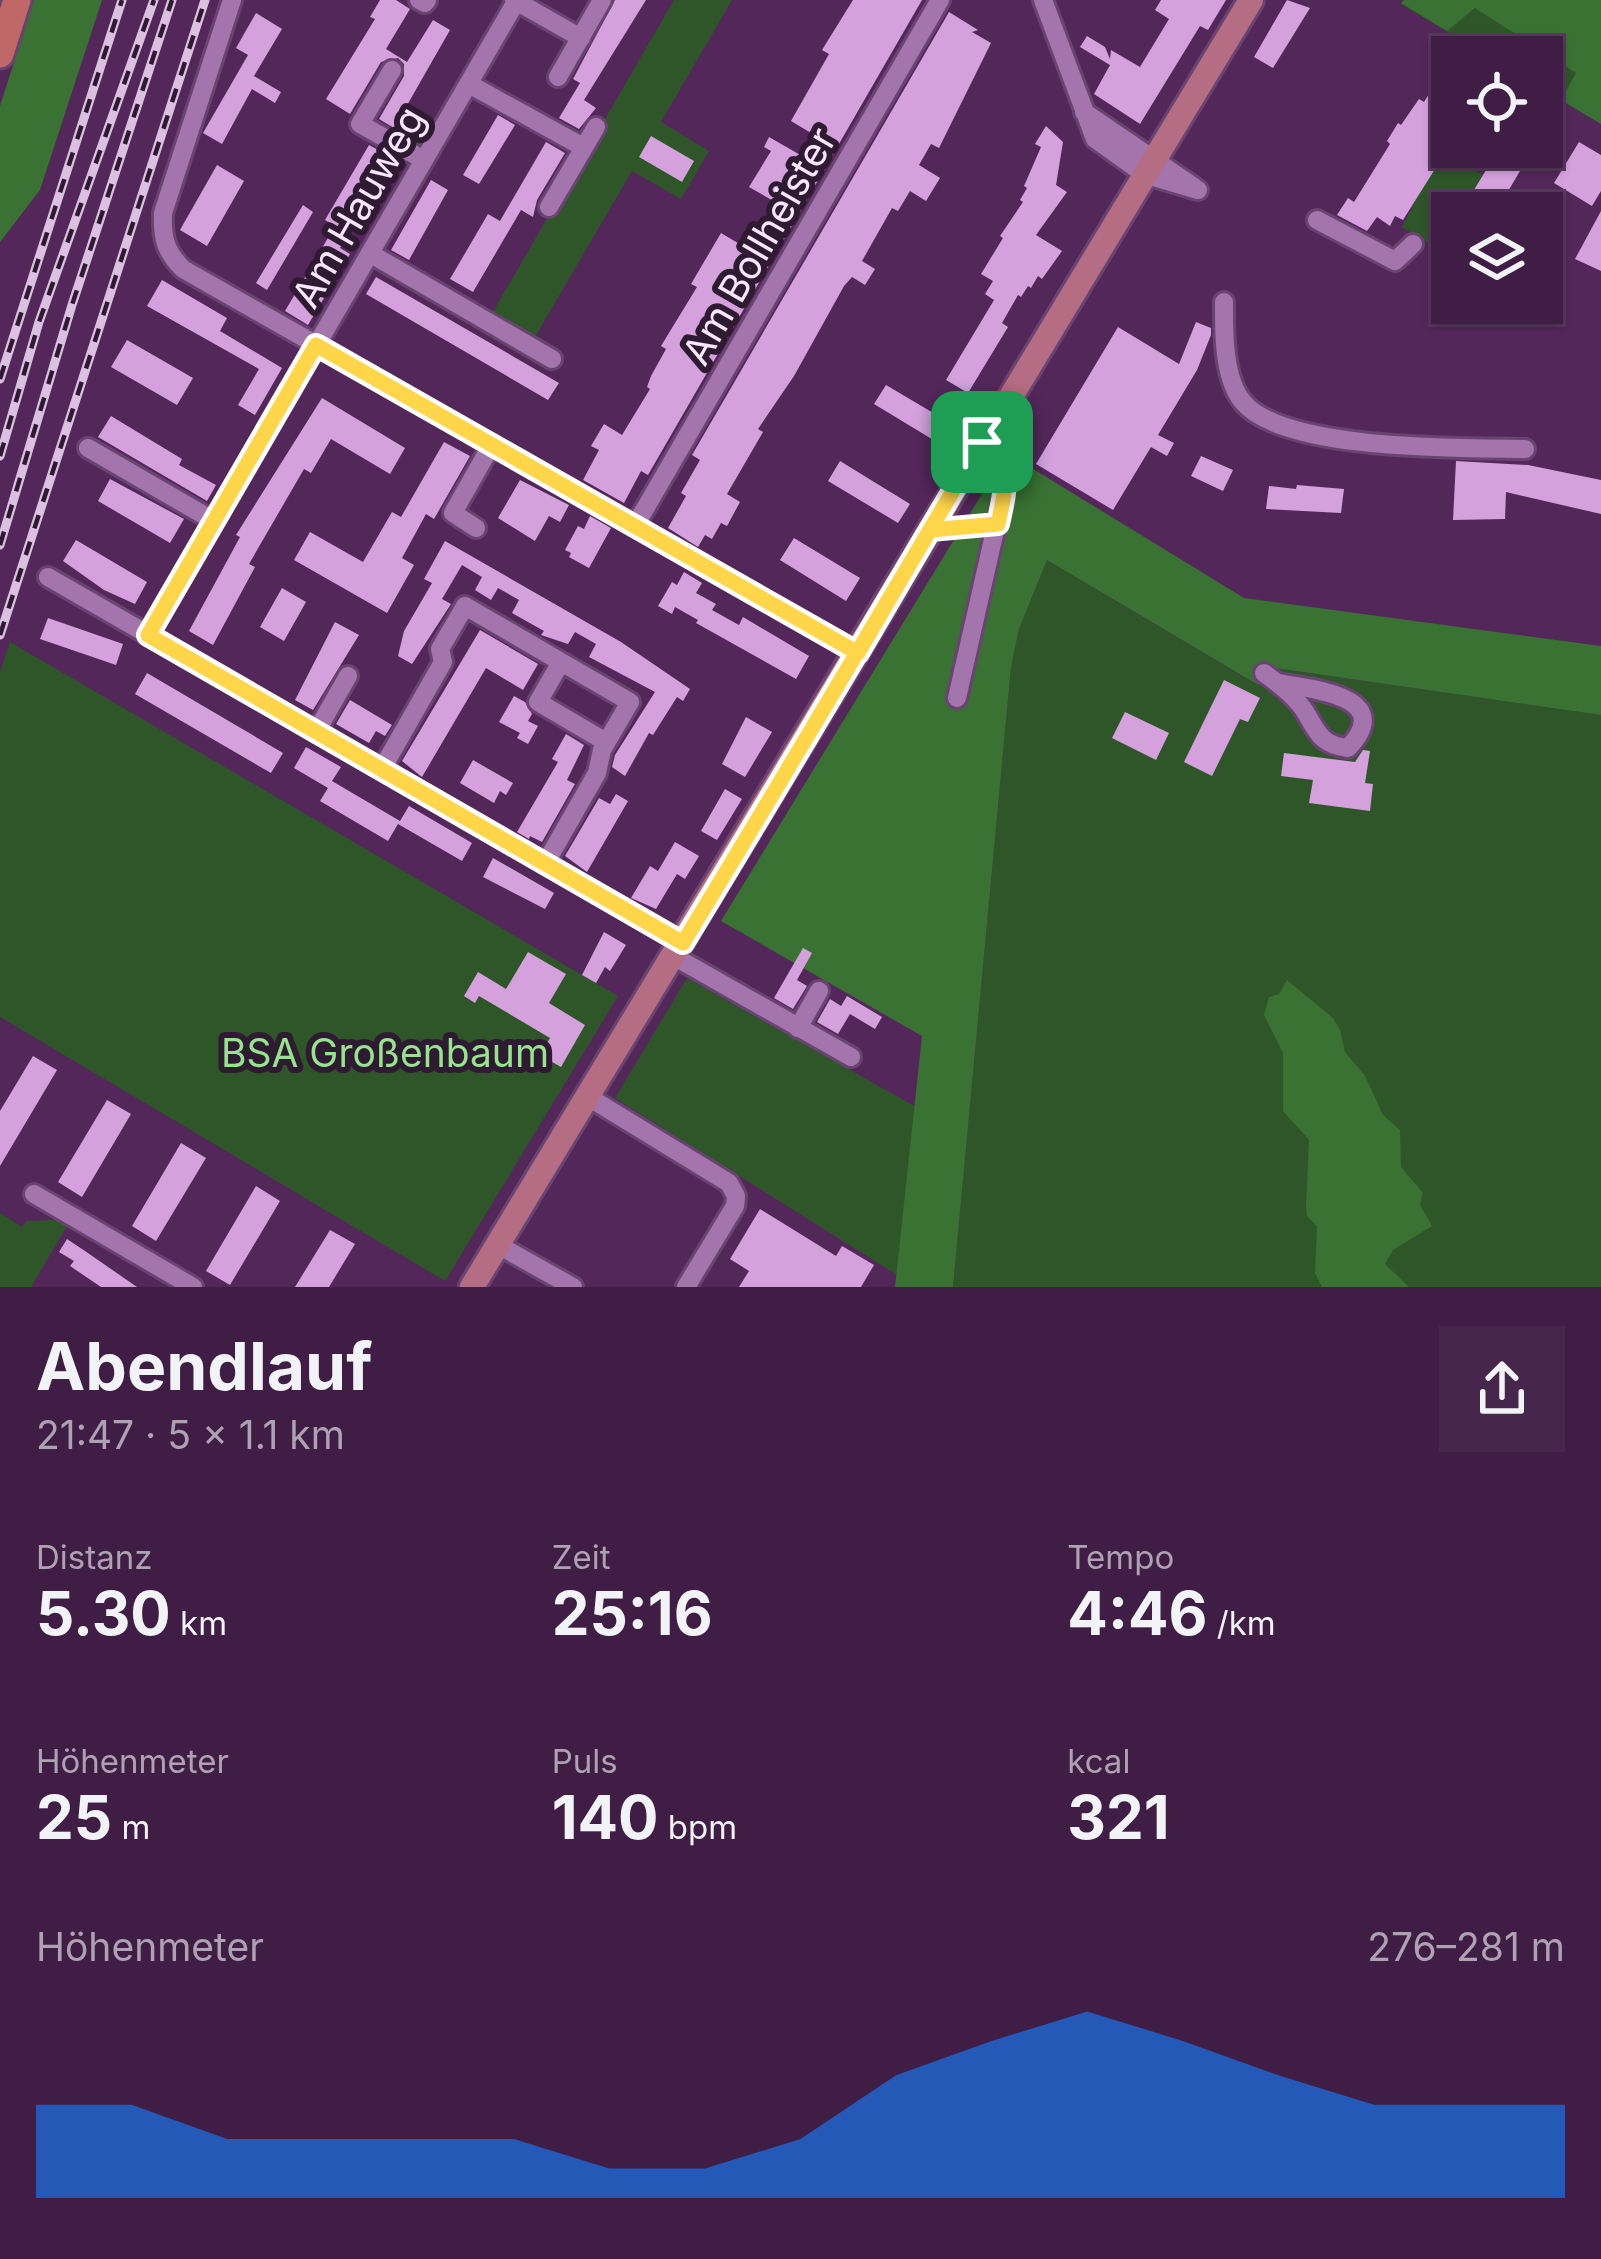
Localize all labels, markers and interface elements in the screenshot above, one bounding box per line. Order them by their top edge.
map controls [1431,36,1563,324]
button: locate [1431,36,1563,168]
street label: Am Hauweg [281,98,434,315]
street label: Am Bollheister [672,119,845,372]
button: layers [1431,192,1563,324]
pin [931,391,1033,493]
icon: arrive [949,409,1015,475]
park label: BSA Großenbaum [221,1029,549,1076]
text: Abendlauf [36,1326,372,1406]
button: share [1439,1326,1565,1452]
text: 21:47 · 5 × 1.1 km [36,1411,345,1458]
text: Distanz [36,1537,152,1577]
text: Zeit [552,1537,610,1577]
text: Tempo [1067,1537,1174,1577]
text: 5.30 [36,1577,171,1649]
text: 25:16 [552,1577,713,1649]
text: 4:46 [1067,1577,1207,1649]
text: km [171,1603,227,1643]
text: /km [1207,1603,1276,1643]
text: Höhenmeter [36,1741,229,1781]
text: Puls [552,1741,618,1781]
text: kcal [1067,1741,1130,1781]
text: 25 [36,1781,112,1853]
text: 140 [552,1781,659,1853]
text: 321 [1067,1781,1170,1853]
text: m [112,1807,150,1847]
text: bpm [659,1807,737,1847]
text: Höhenmeter [36,1923,264,1970]
text: 276–281 m [1367,1923,1565,1970]

